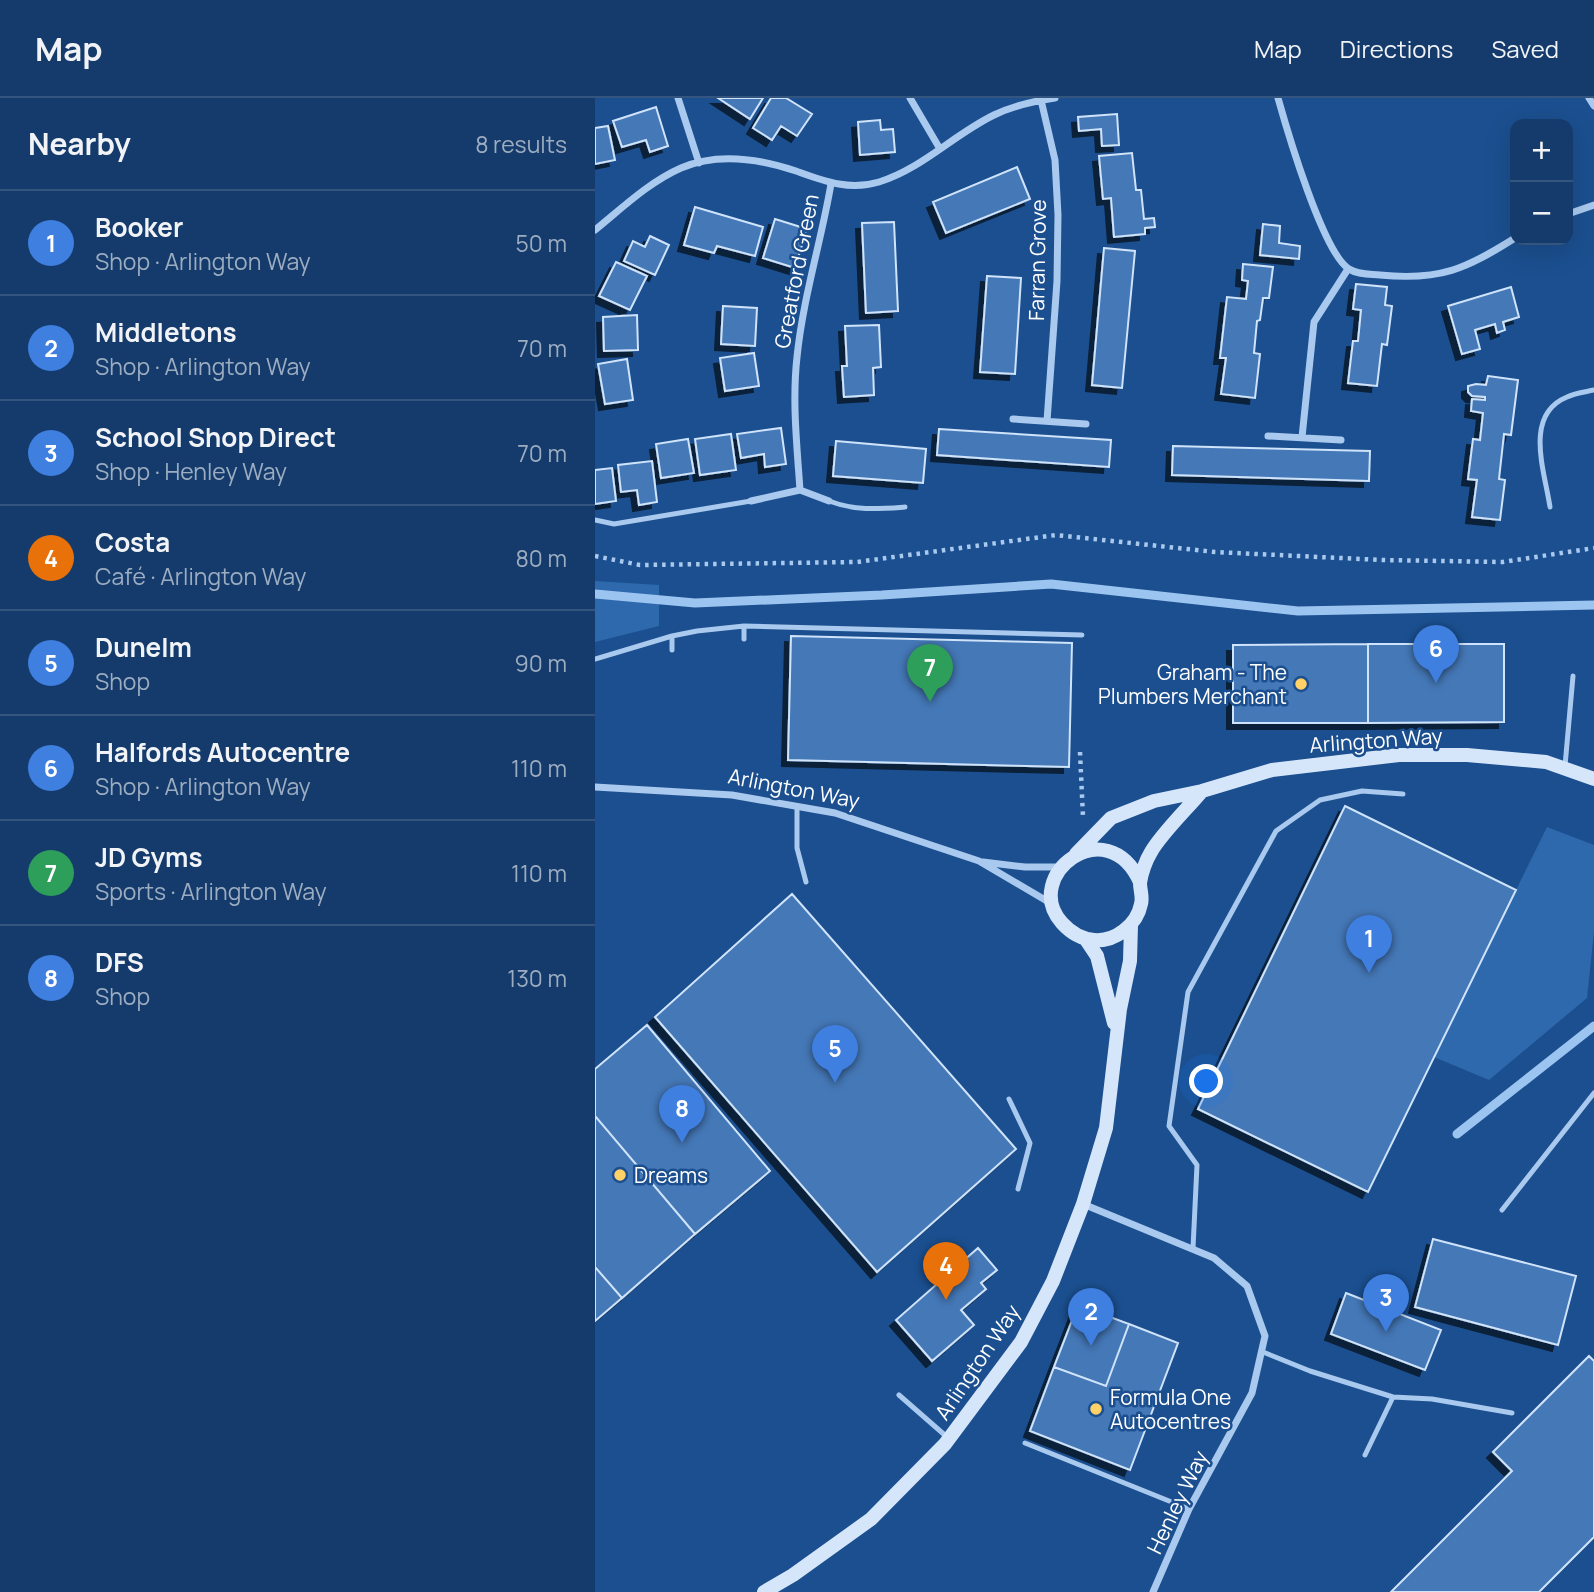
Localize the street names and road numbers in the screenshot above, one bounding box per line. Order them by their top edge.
street label: Greatford Green [767,191,825,351]
street label: Farran Grove [1022,199,1052,321]
street label: Arlington Way [1308,721,1444,759]
street label: Arlington Way [726,762,862,814]
street label: Arlington Way [928,1299,1026,1425]
street label: Henley Way [1140,1446,1214,1558]

